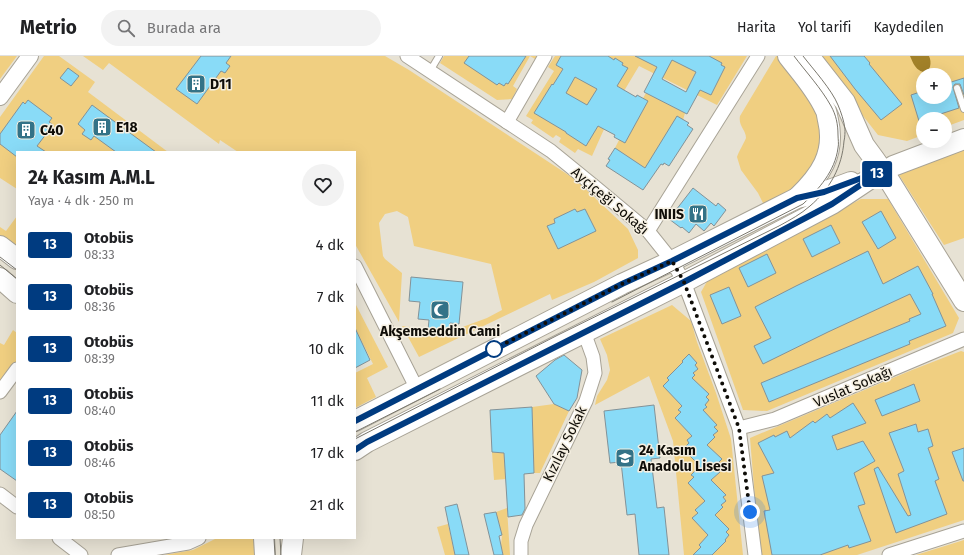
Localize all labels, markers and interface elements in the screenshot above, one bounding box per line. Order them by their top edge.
search box [101,10,381,46]
text: Metrio [20,16,77,39]
icon: search [115,17,137,39]
text: Burada ara [147,19,221,37]
text: Harita [737,19,776,36]
text: Yol tarifi [798,19,851,36]
text: Kaydedilen [873,19,944,36]
map controls [916,68,952,148]
button: + [916,68,952,104]
building icon: D11 [185,73,207,95]
place label: D11 [210,76,232,93]
button: − [916,112,952,148]
building icon: E18 [91,116,113,138]
building icon: C40 [15,119,37,141]
place label: E18 [116,119,138,136]
place label: C40 [40,122,64,139]
line badge: 13 [859,161,895,187]
button: heart [302,164,344,206]
street label: Ayçiçeği Sokağı [568,164,652,238]
text: 13 [870,165,884,182]
text: 24 Kasım A.M.L [28,166,155,189]
text: Yaya · 4 dk · 250 m [28,193,134,208]
restaurant icon: INIIS [687,203,709,225]
place label: INIIS [654,206,684,223]
text: Otobüs [84,229,133,247]
text: 13 [43,236,57,253]
text: 4 dk [315,236,344,254]
text: 08:33 [84,247,115,262]
text: Otobüs [84,281,133,299]
text: 13 [43,288,57,305]
text: 7 dk [317,288,344,306]
text: 08:36 [84,299,115,314]
mosque icon: Akşemseddin Cami [429,299,451,321]
place label: Akşemseddin Cami [379,323,500,341]
text: Otobüs [84,333,133,351]
text: 13 [43,340,57,357]
text: 10 dk [309,340,344,358]
unlabelled marker [485,340,503,358]
text: 08:39 [84,351,115,366]
street label: Vuslat Sokağı [811,363,895,411]
text: Otobüs [84,385,133,403]
text: 13 [43,392,57,409]
text: 11 dk [311,392,344,410]
text: 08:40 [84,403,116,418]
street label: Kızılay Sokak [539,403,591,485]
text: Otobüs [84,437,133,455]
place label: 24 Kasım Anadolu Lisesi [638,442,731,475]
text: 13 [43,444,57,461]
text: 17 dk [310,444,344,462]
school or university icon: 24 Kasım Anadolu Lisesi [614,447,636,469]
text: 08:46 [84,455,115,470]
text: Otobüs [84,489,133,507]
text: 13 [43,496,57,513]
text: 21 dk [310,496,344,514]
your location [740,502,760,522]
text: 08:50 [84,507,115,522]

